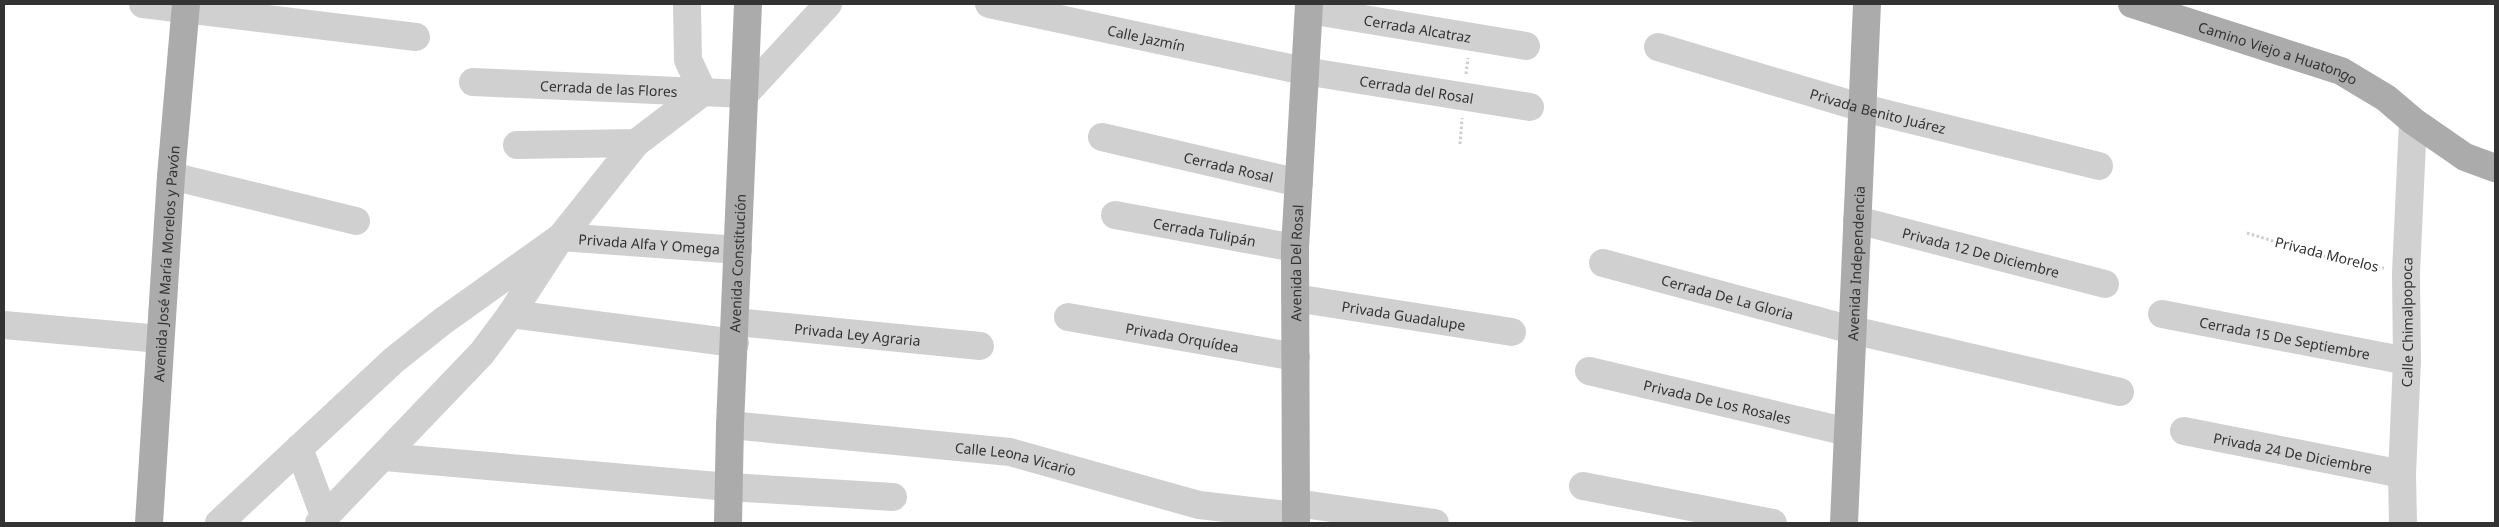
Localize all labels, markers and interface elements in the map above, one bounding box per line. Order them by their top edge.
street label: Cerrada Alcatraz [1363,10,1473,46]
street label: Camino Viejo a Huatongo [2196,16,2362,89]
street label: Calle Jazmín [1106,20,1187,55]
street label: Cerrada del Rosal [1358,70,1475,107]
street label: Cerrada de las Flores [540,75,678,101]
street label: Privada Benito Juárez [1808,83,1948,138]
street label: Avenida José María Morelos y Pavón [148,145,183,382]
street label: Cerrada Rosal [1182,147,1275,186]
street label: Avenida Independencia [1843,185,1868,341]
street label: Avenida Constitución [724,193,749,333]
street label: Avenida Del Rosal [1285,204,1307,322]
street label: Cerrada Tulipán [1152,213,1257,250]
street label: Privada 12 De Diciembre [1900,223,2062,281]
street label: Privada Alfa Y Omega [578,229,721,258]
street label: Privada Morelos [2273,232,2381,276]
street label: Calle Chimalpopoca [2396,257,2417,388]
street label: Cerrada De La Gloria [1659,270,1796,323]
street label: Privada Guadalupe [1340,296,1467,334]
street label: Cerrada 15 De Septiembre [2198,312,2372,363]
street label: Privada Ley Agraria [793,318,922,350]
street label: Privada Orquídea [1124,318,1240,356]
street label: Privada De Los Rosales [1642,375,1793,428]
street label: Privada 24 De Diciembre [2212,428,2374,477]
street label: Calle Leona Vicario [954,437,1079,480]

